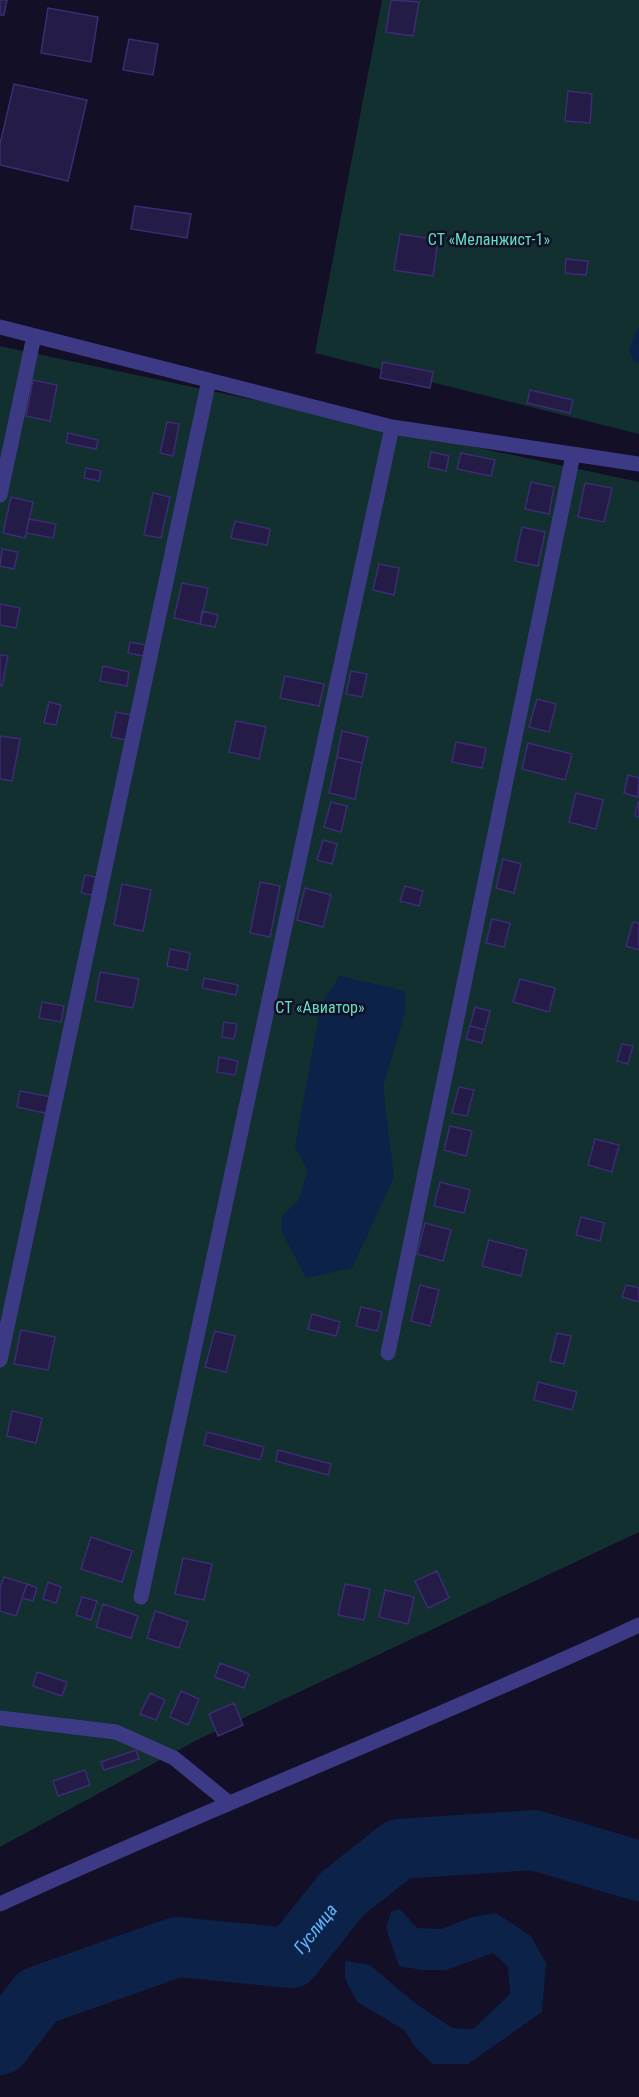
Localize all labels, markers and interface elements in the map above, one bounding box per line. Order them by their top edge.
park label: СТ «Меланжист-1» [428,230,550,249]
park label: СТ «Авиатор» [275,998,365,1017]
water label: Гуслица [288,1899,341,1957]

